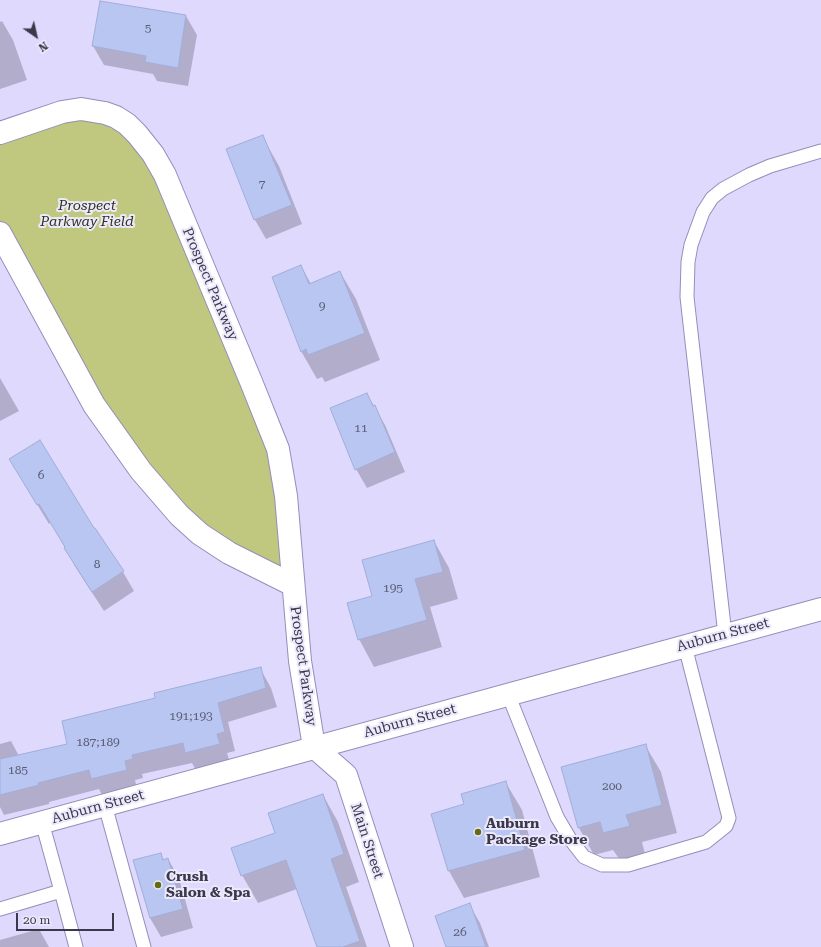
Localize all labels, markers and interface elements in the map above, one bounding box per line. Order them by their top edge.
north arrow [16,16,56,56]
house number: 5 [145,21,151,35]
text: N [36,39,50,54]
house number: 7 [259,177,265,191]
park label: Prospect Parkway Field [40,198,134,230]
street label: Prospect Parkway [179,225,241,343]
house number: 9 [319,299,325,313]
house number: 11 [354,421,368,435]
house number: 6 [38,468,44,482]
house number: 8 [94,557,100,571]
house number: 195 [383,581,403,595]
street label: Prospect Parkway [286,605,320,727]
street label: Auburn Street [675,615,771,655]
street label: Auburn Street [362,701,458,741]
house number: 191;193 [169,709,213,723]
house number: 187;189 [76,735,120,749]
house number: 185 [8,763,28,777]
house number: 200 [602,779,622,793]
street label: Auburn Street [50,787,146,827]
street label: Main Street [347,801,387,881]
place label: Auburn Package Store [486,816,587,848]
marker: Auburn Package Store [473,827,483,837]
place label: Crush Salon & Spa [166,869,250,902]
marker: Crush Salon & Spa [153,880,163,890]
scale bar [18,905,116,931]
text: 20 m [23,913,50,927]
house number: 26 [453,925,467,939]

